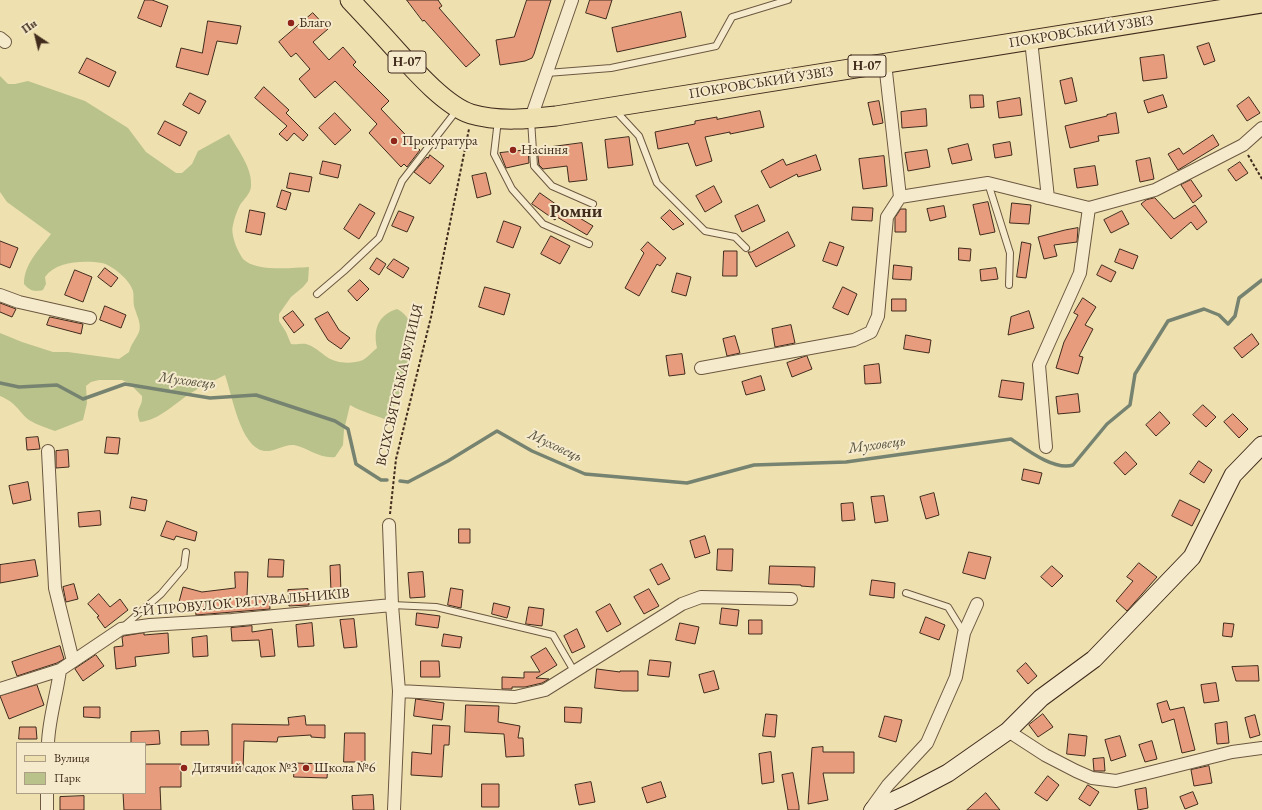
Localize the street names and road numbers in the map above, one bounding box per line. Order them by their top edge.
street label: ПОКРОВСЬКИЙ УЗВІЗ [1007,12,1155,52]
road number: Н-07 [388,51,426,73]
road number: Н-07 [848,55,886,77]
street label: ПОКРОВСЬКИЙ УЗВІЗ [687,63,835,103]
street label: ВСІХСВЯТСЬКА ВУЛИЦЯ [373,302,427,468]
street label: 5-Й ПРОВУЛОК РЯТУВАЛЬНИКІВ [132,585,350,621]

